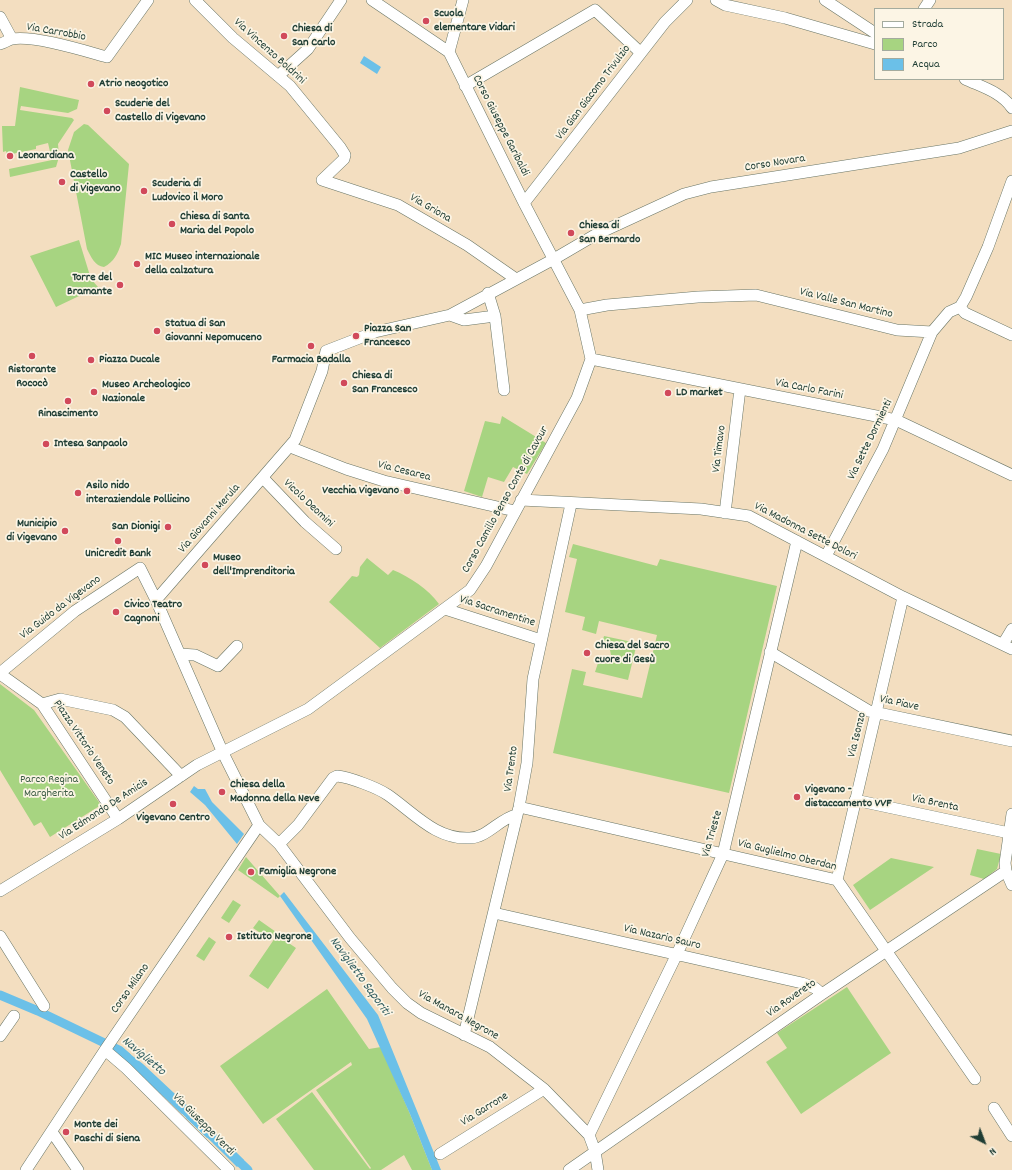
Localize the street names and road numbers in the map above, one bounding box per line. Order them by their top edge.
street label: Via Vincenzo Boldrini [230,16,308,88]
street label: Via Carrobbio [25,21,87,45]
street label: Via Gian Giacomo Trivulzio [554,43,634,143]
street label: Corso Giuseppe Garibaldi [468,73,532,179]
street label: Corso Novara [744,152,806,176]
street label: Via Griona [407,191,453,227]
street label: Via Valle San Martino [798,285,894,323]
street label: Via Carlo Farini [774,376,844,404]
street label: Via Sette Dormienti [845,397,897,483]
street label: Corso Camillo Benso Conte di Cavour [460,424,552,576]
street label: Via Timavo [710,425,730,473]
street label: Via Cesarea [376,459,432,485]
street label: Vicolo Deomini [280,477,336,531]
street label: Via Giovanni Merula [176,481,244,557]
street label: Via Madonna Sette Dolori [751,500,859,564]
street label: Via Guido da Vigevano [18,573,104,643]
street label: Via Sacramentine [457,593,537,631]
street label: Via Piave [878,693,920,715]
street label: Piazza Vittorio Veneto [49,698,117,788]
street label: Via Isonzo [845,711,871,759]
street label: Via Trento [502,745,522,793]
street label: Via Edmondo De Amicis [57,776,151,844]
street label: Via Brenta [910,792,960,816]
street label: Via Trieste [699,809,727,859]
street label: Via Guglielmo Oberdan [736,837,838,875]
street label: Via Nazario Sauro [622,922,702,954]
street label: Corso Milano [109,961,153,1017]
street label: Via Rovereto [764,977,820,1021]
street label: Via Manara Negrone [415,988,501,1044]
street label: Via Garrone [459,1090,511,1130]
street label: Via Giuseppe Verdi [169,1091,237,1159]

